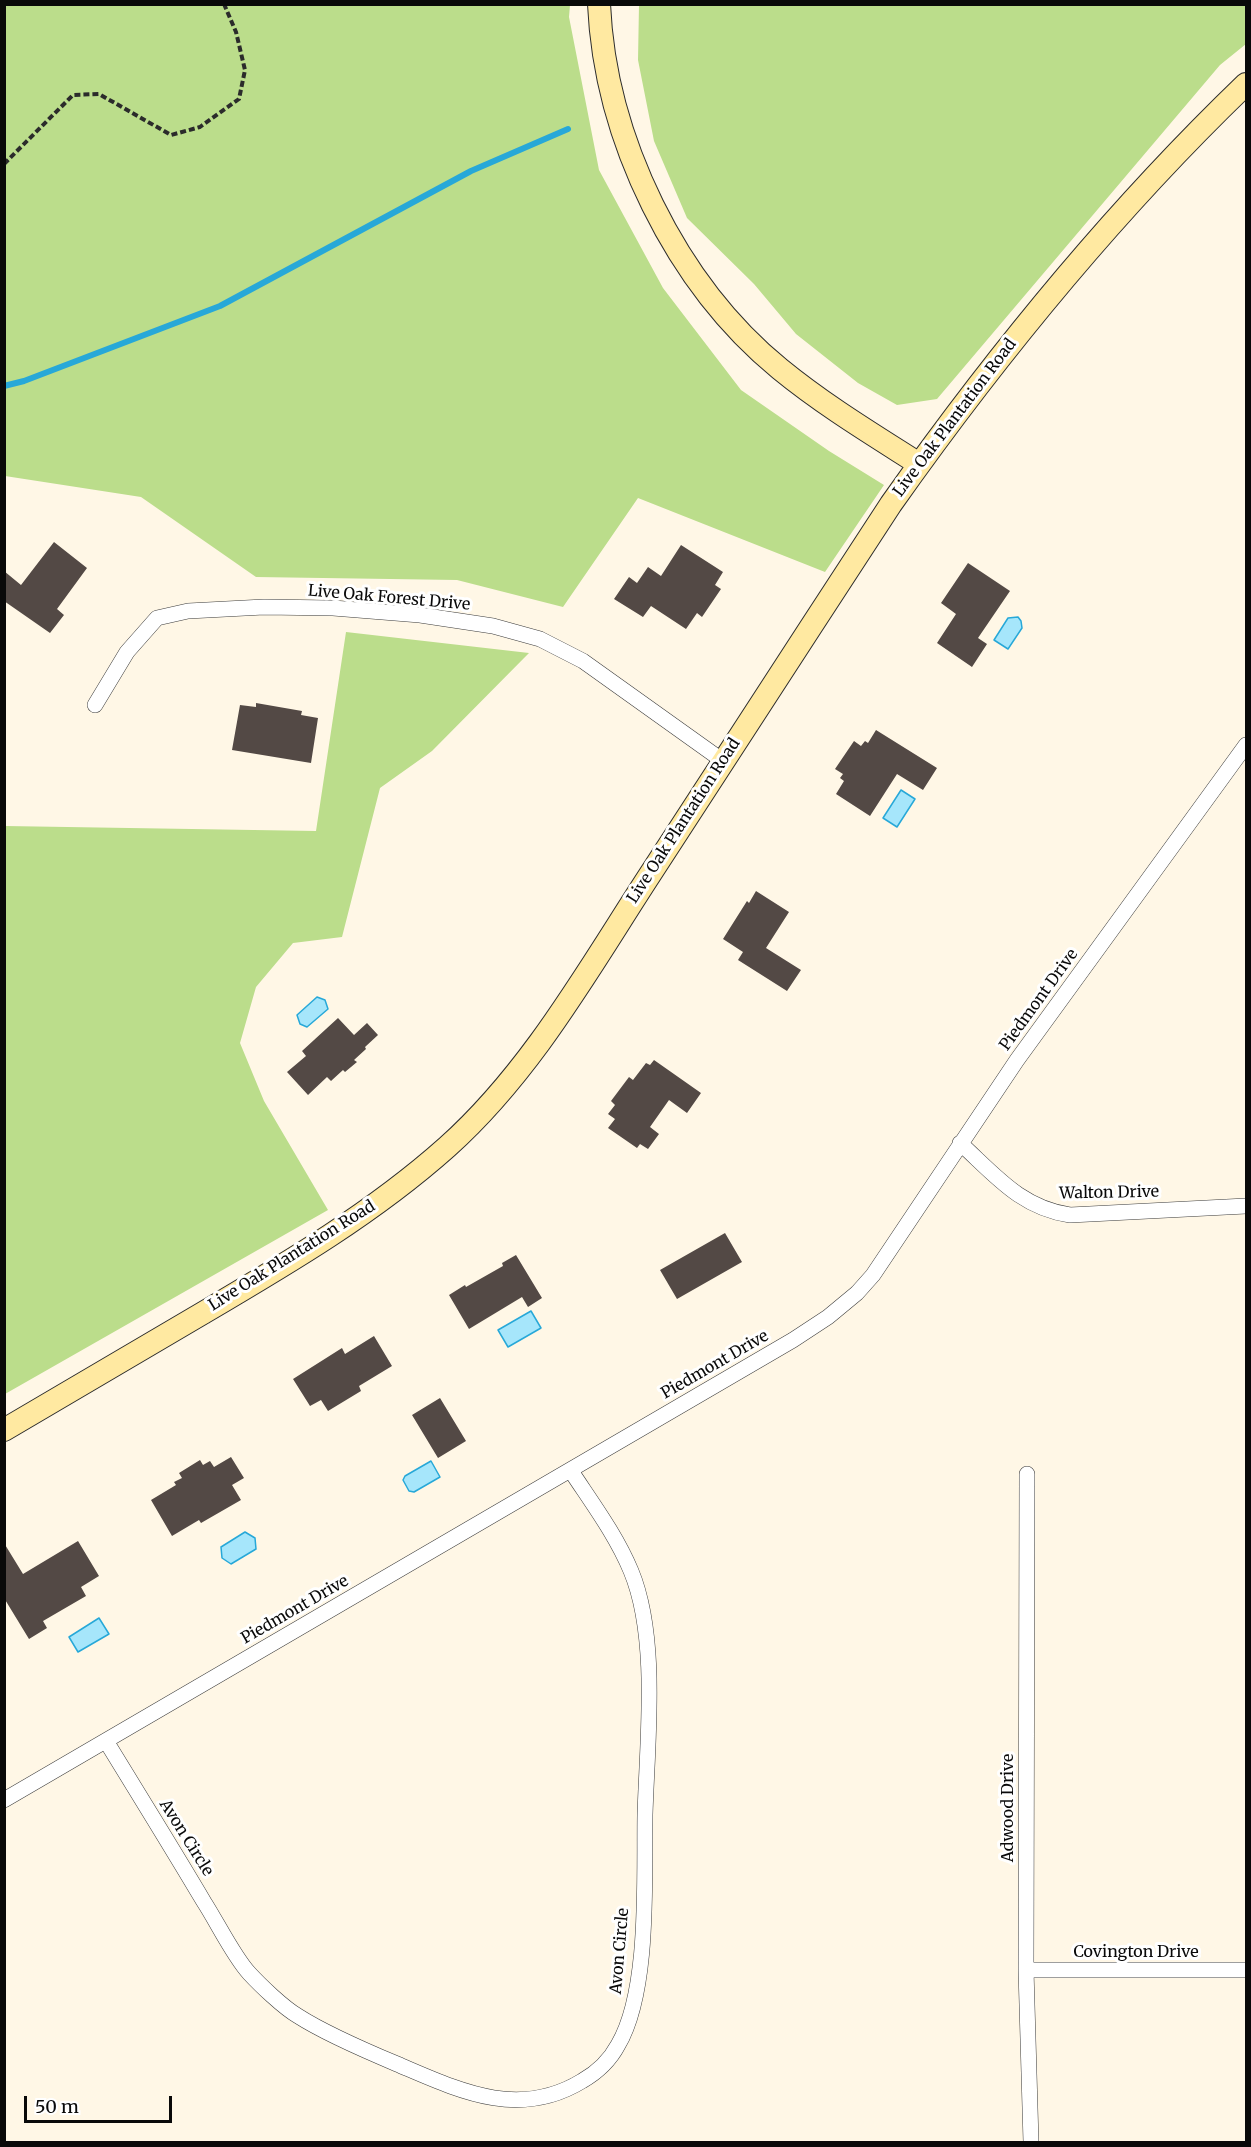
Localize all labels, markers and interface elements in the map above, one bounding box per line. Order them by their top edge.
street label: Live Oak Plantation Road [889,335,1021,501]
street label: Live Oak Forest Drive [307,581,471,615]
street label: Live Oak Plantation Road [623,735,745,907]
street label: Piedmont Drive [996,946,1082,1054]
street label: Walton Drive [1059,1183,1159,1203]
street label: Live Oak Plantation Road [205,1197,379,1315]
street label: Piedmont Drive [658,1327,772,1403]
street label: Piedmont Drive [238,1572,352,1648]
street label: Adwood Drive [998,1754,1018,1862]
street label: Avon Circle [155,1796,217,1880]
street label: Avon Circle [607,1907,633,1995]
street label: Covington Drive [1073,1942,1199,1962]
scale bar [27,2084,176,2122]
text: 50 m [35,2095,79,2118]

